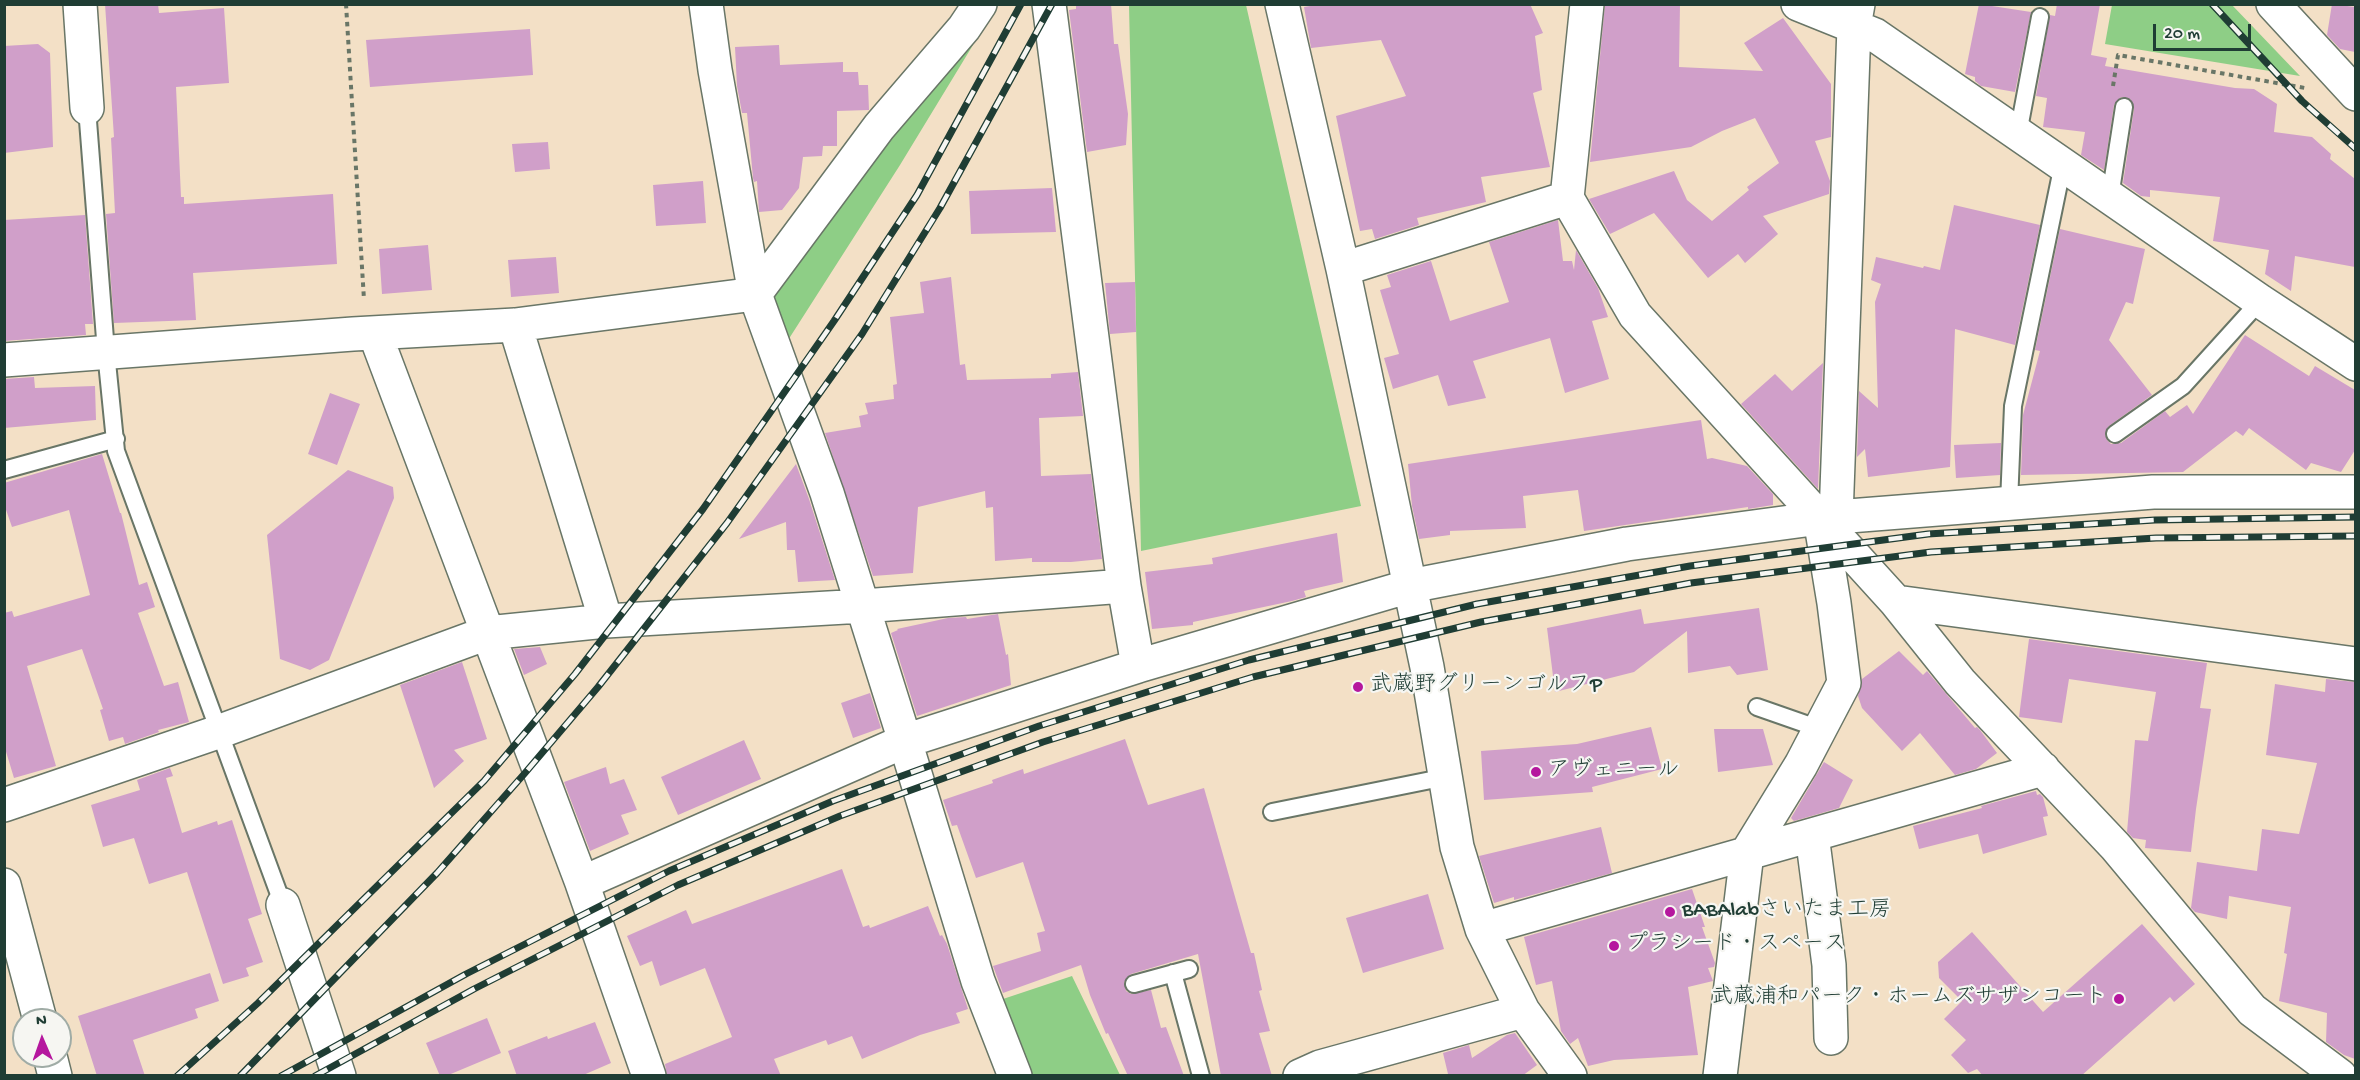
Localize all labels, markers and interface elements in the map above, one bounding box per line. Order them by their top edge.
scale bar [2156,12,2254,50]
text: 20 m [2164,24,2200,45]
place label: 武蔵野グリーンゴルフP [1370,674,1602,700]
marker: 武蔵野グリーンゴルフP [1351,680,1365,694]
place label: アヴェニール [1548,759,1680,785]
marker: アヴェニール [1529,765,1543,779]
place label: BABAlabさいたま工房 [1682,899,1891,925]
marker: BABAlabさいたま工房 [1663,905,1677,919]
place label: プラシード・スペース [1626,933,1846,959]
marker: プラシード・スペース [1607,939,1621,953]
place label: 武蔵浦和パーク・ホームズサザンコート [1711,986,2107,1012]
marker: 武蔵浦和パーク・ホームズサザンコート [2112,992,2126,1006]
north arrow [12,1008,72,1068]
text: N [36,1012,47,1031]

